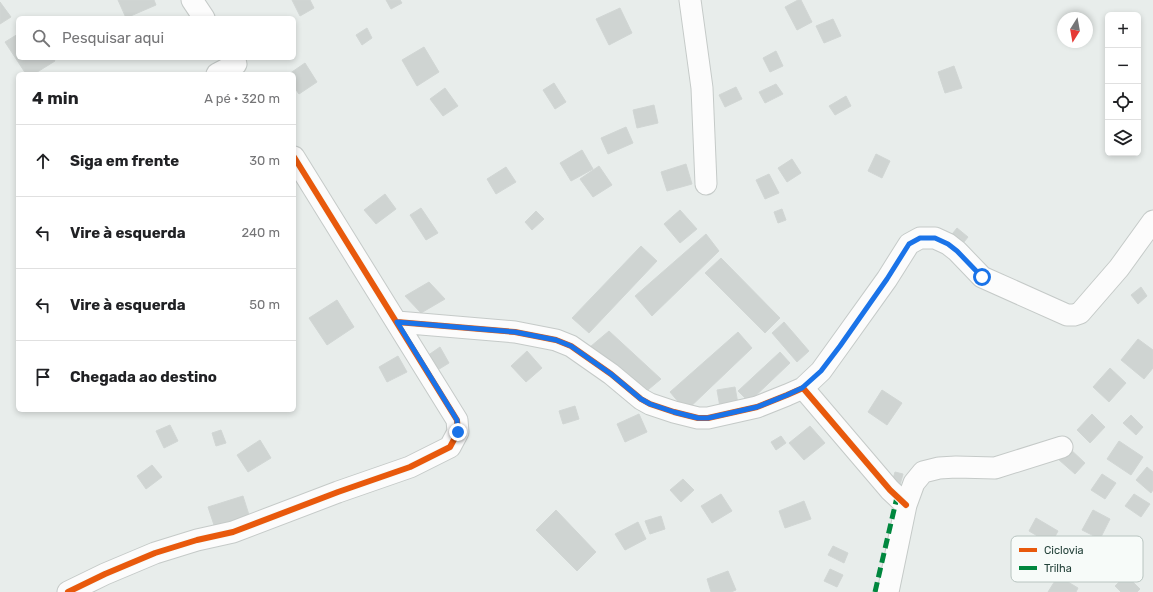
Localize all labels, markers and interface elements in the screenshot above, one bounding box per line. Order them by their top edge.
north arrow [1057,12,1093,48]
map controls [1105,12,1141,156]
button: + [1105,12,1141,48]
search box [16,16,296,60]
icon: search [30,27,52,49]
text: Pesquisar aqui [62,29,164,47]
button: − [1105,48,1141,84]
button: locate [1105,84,1141,120]
text: 4 min [32,88,79,108]
text: A pé · 320 m [204,91,280,106]
button: layers [1105,120,1141,156]
icon: ahead [32,150,54,172]
text: Siga em frente [70,152,179,170]
text: 30 m [249,153,280,168]
icon: left [32,222,54,244]
text: Vire à esquerda [70,224,186,242]
text: 240 m [241,225,280,240]
route start [973,268,991,286]
icon: left [32,294,54,316]
text: Vire à esquerda [70,296,186,314]
text: 50 m [249,297,280,312]
icon: arrive [32,366,54,388]
text: Chegada ao destino [70,368,217,386]
route end [449,423,467,441]
legend [1011,536,1143,582]
text: Ciclovia [1044,544,1084,557]
text: Trilha [1044,562,1072,575]

